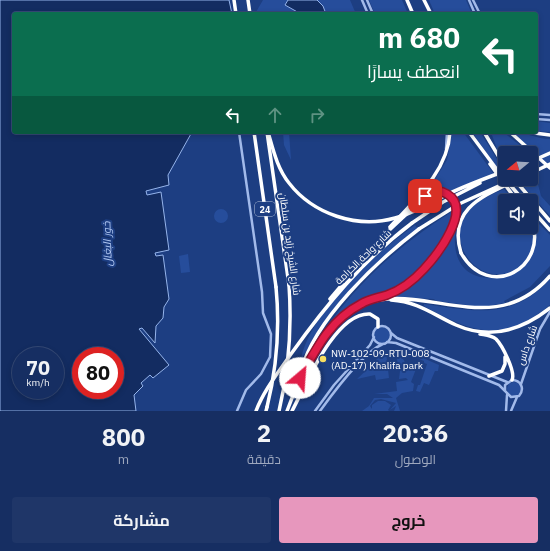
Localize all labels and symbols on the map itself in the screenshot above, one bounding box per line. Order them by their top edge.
north arrow [498,146,538,186]
pin [408,179,442,213]
street label: شارع الشيخ زايد بن سلطان [276,192,304,296]
road number: 24 [255,202,275,216]
water label: خور البغال [99,221,115,267]
street label: شارع واحة الكرامة [332,227,394,287]
street label: شارع داس [514,323,540,367]
speed limit sign: 80 [72,347,124,399]
place label: NW-102-09-RTU-008 (AD-17) Khalifa park [331,347,430,372]
marker: NW-102-09-RTU-008 (AD-17) Khalifa park [318,354,328,364]
position arrow [279,357,321,399]

